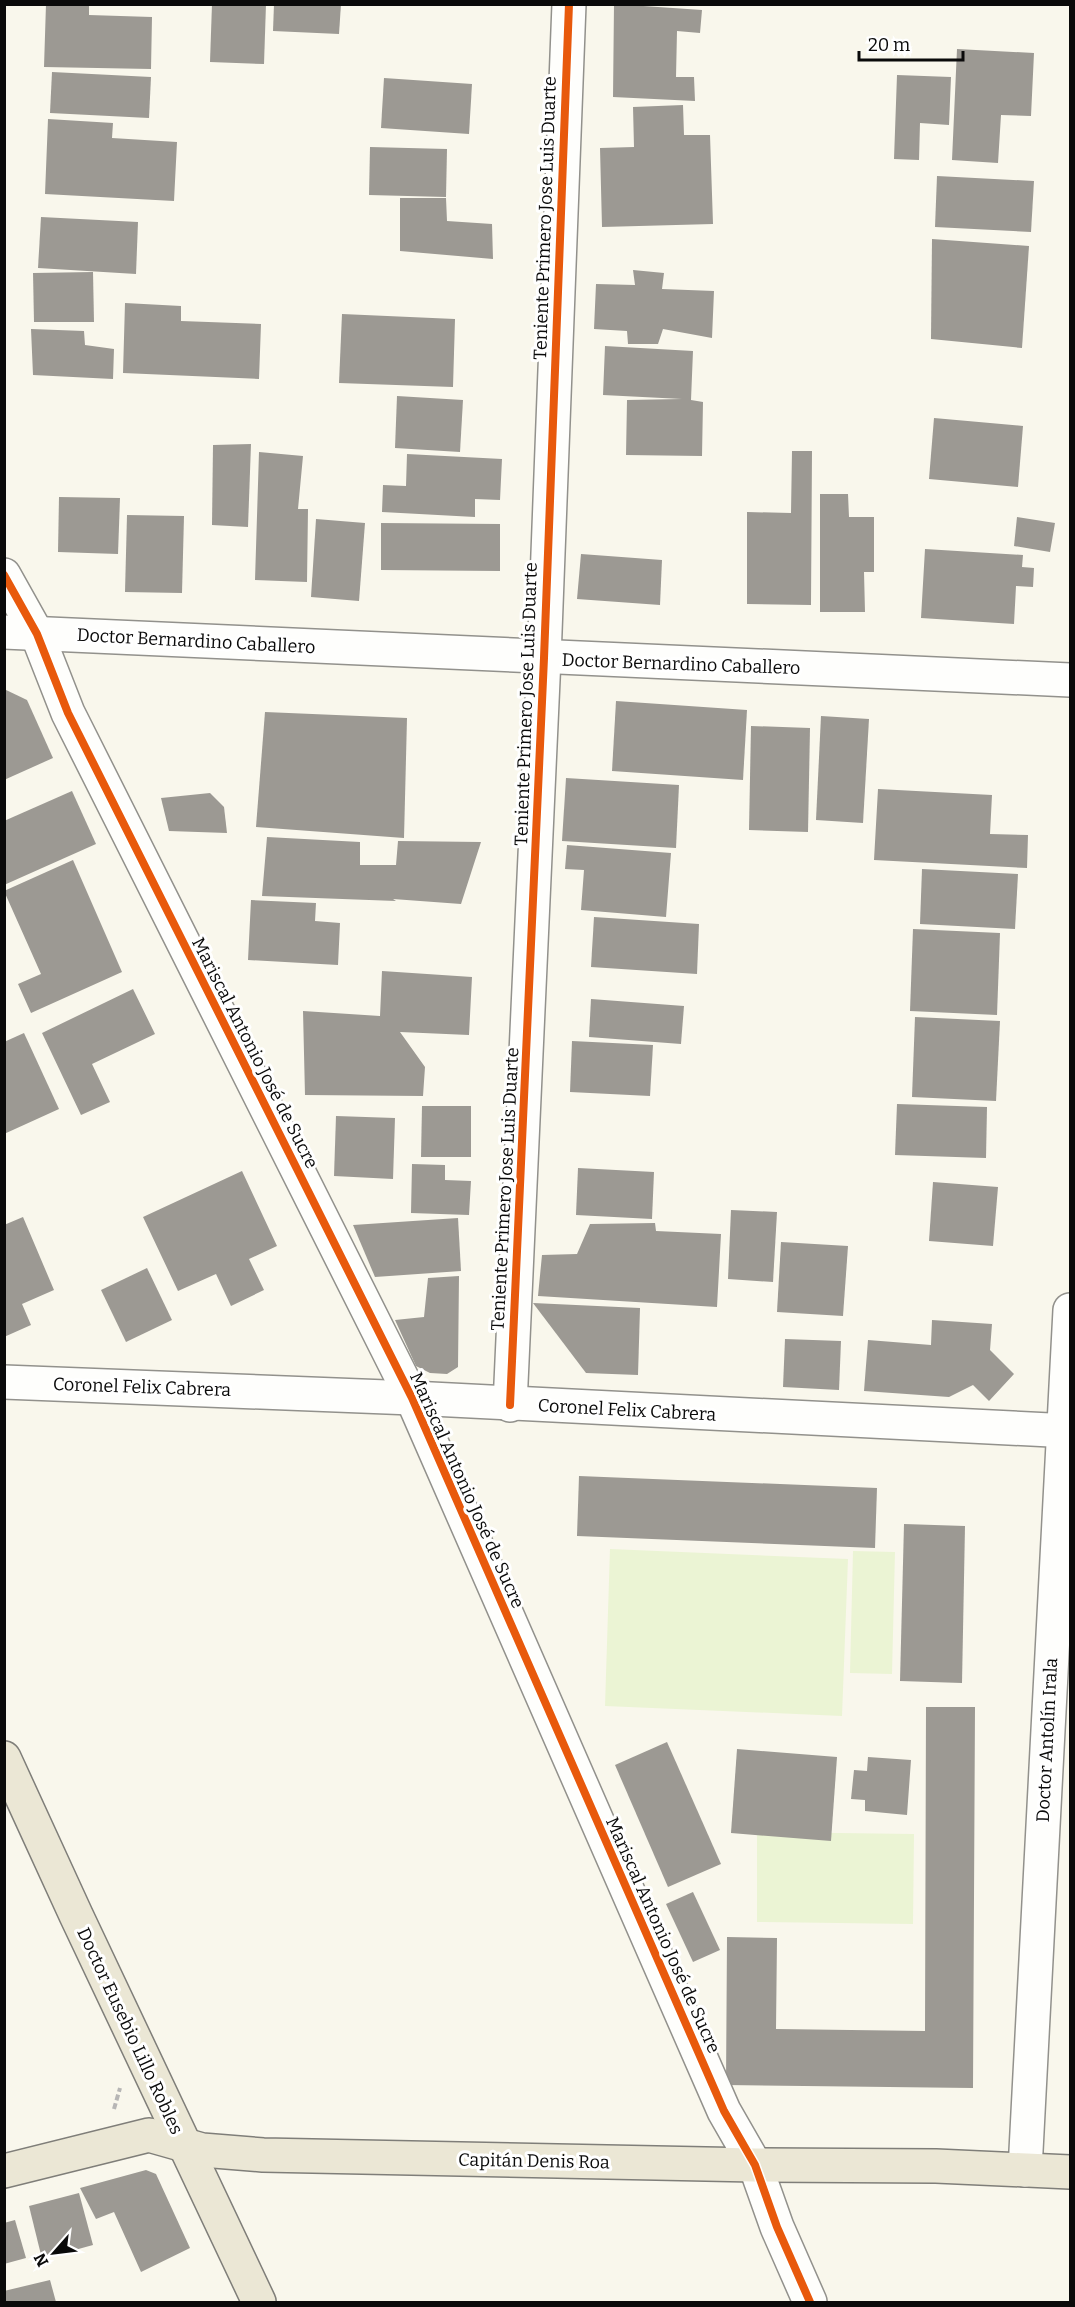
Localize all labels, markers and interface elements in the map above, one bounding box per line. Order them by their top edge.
scale bar [859,24,962,62]
text: 20 m [868,34,910,56]
street label: Teniente Primero Jose Luis Duarte [529,76,561,360]
street label: Teniente Primero Jose Luis Duarte [510,562,542,846]
street label: Doctor Bernardino Caballero [76,624,316,658]
street label: Doctor Bernardino Caballero [561,649,801,679]
street label: Mariscal Antonio José de Sucre [187,934,323,1172]
street label: Teniente Primero Jose Luis Duarte [487,1047,523,1331]
street label: Mariscal Antonio José de Sucre [405,1368,529,1612]
street label: Coronel Felix Cabrera [52,1373,232,1401]
street label: Coronel Felix Cabrera [537,1394,717,1426]
street label: Doctor Antolín Irala [1032,1657,1062,1823]
street label: Mariscal Antonio José de Sucre [601,1813,725,2057]
street label: Doctor Eusebio Lillo Robles [72,1924,188,2138]
street label: Capitán Denis Roa [458,2149,610,2173]
north arrow [24,2223,84,2283]
text: N [30,2250,52,2270]

